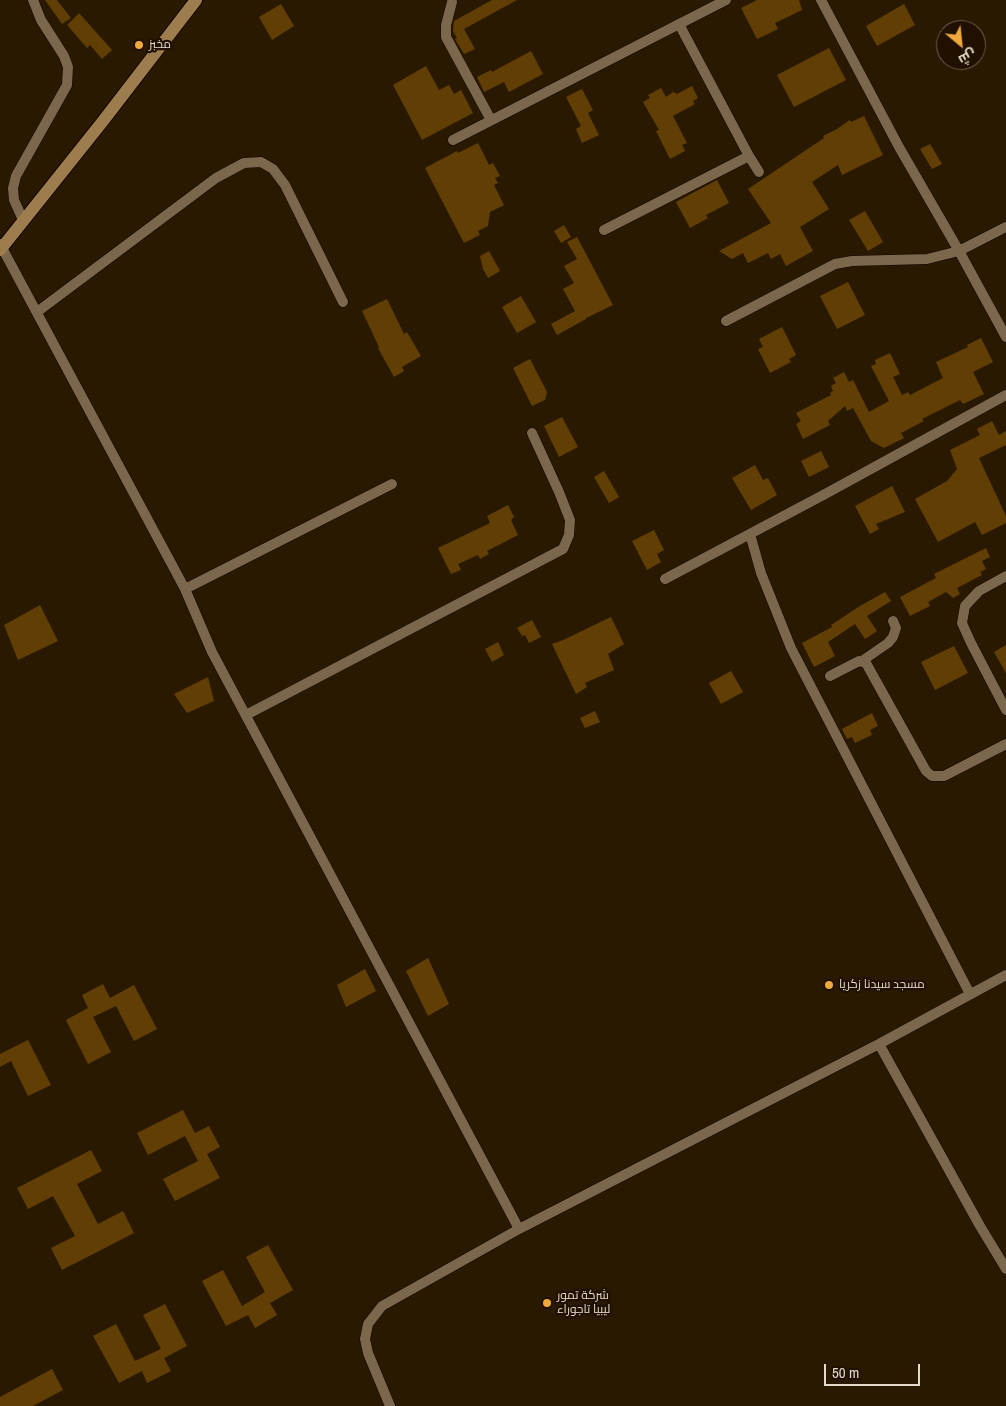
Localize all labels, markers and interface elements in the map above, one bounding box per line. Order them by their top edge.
north arrow [936,20,986,70]
place label: مخبز [149,38,171,52]
marker: مخبز [133,39,145,51]
text: ش [955,45,980,70]
place label: مسجد سيدنا زكريا [839,978,925,992]
marker: مسجد سيدنا زكريا [823,979,835,991]
place label: شركة تمور ليبيا تاجوراء [557,1289,610,1317]
marker: شركة تمور ليبيا تاجوراء [541,1297,553,1309]
scale bar [826,1354,922,1386]
text: 50 m [832,1362,859,1383]

